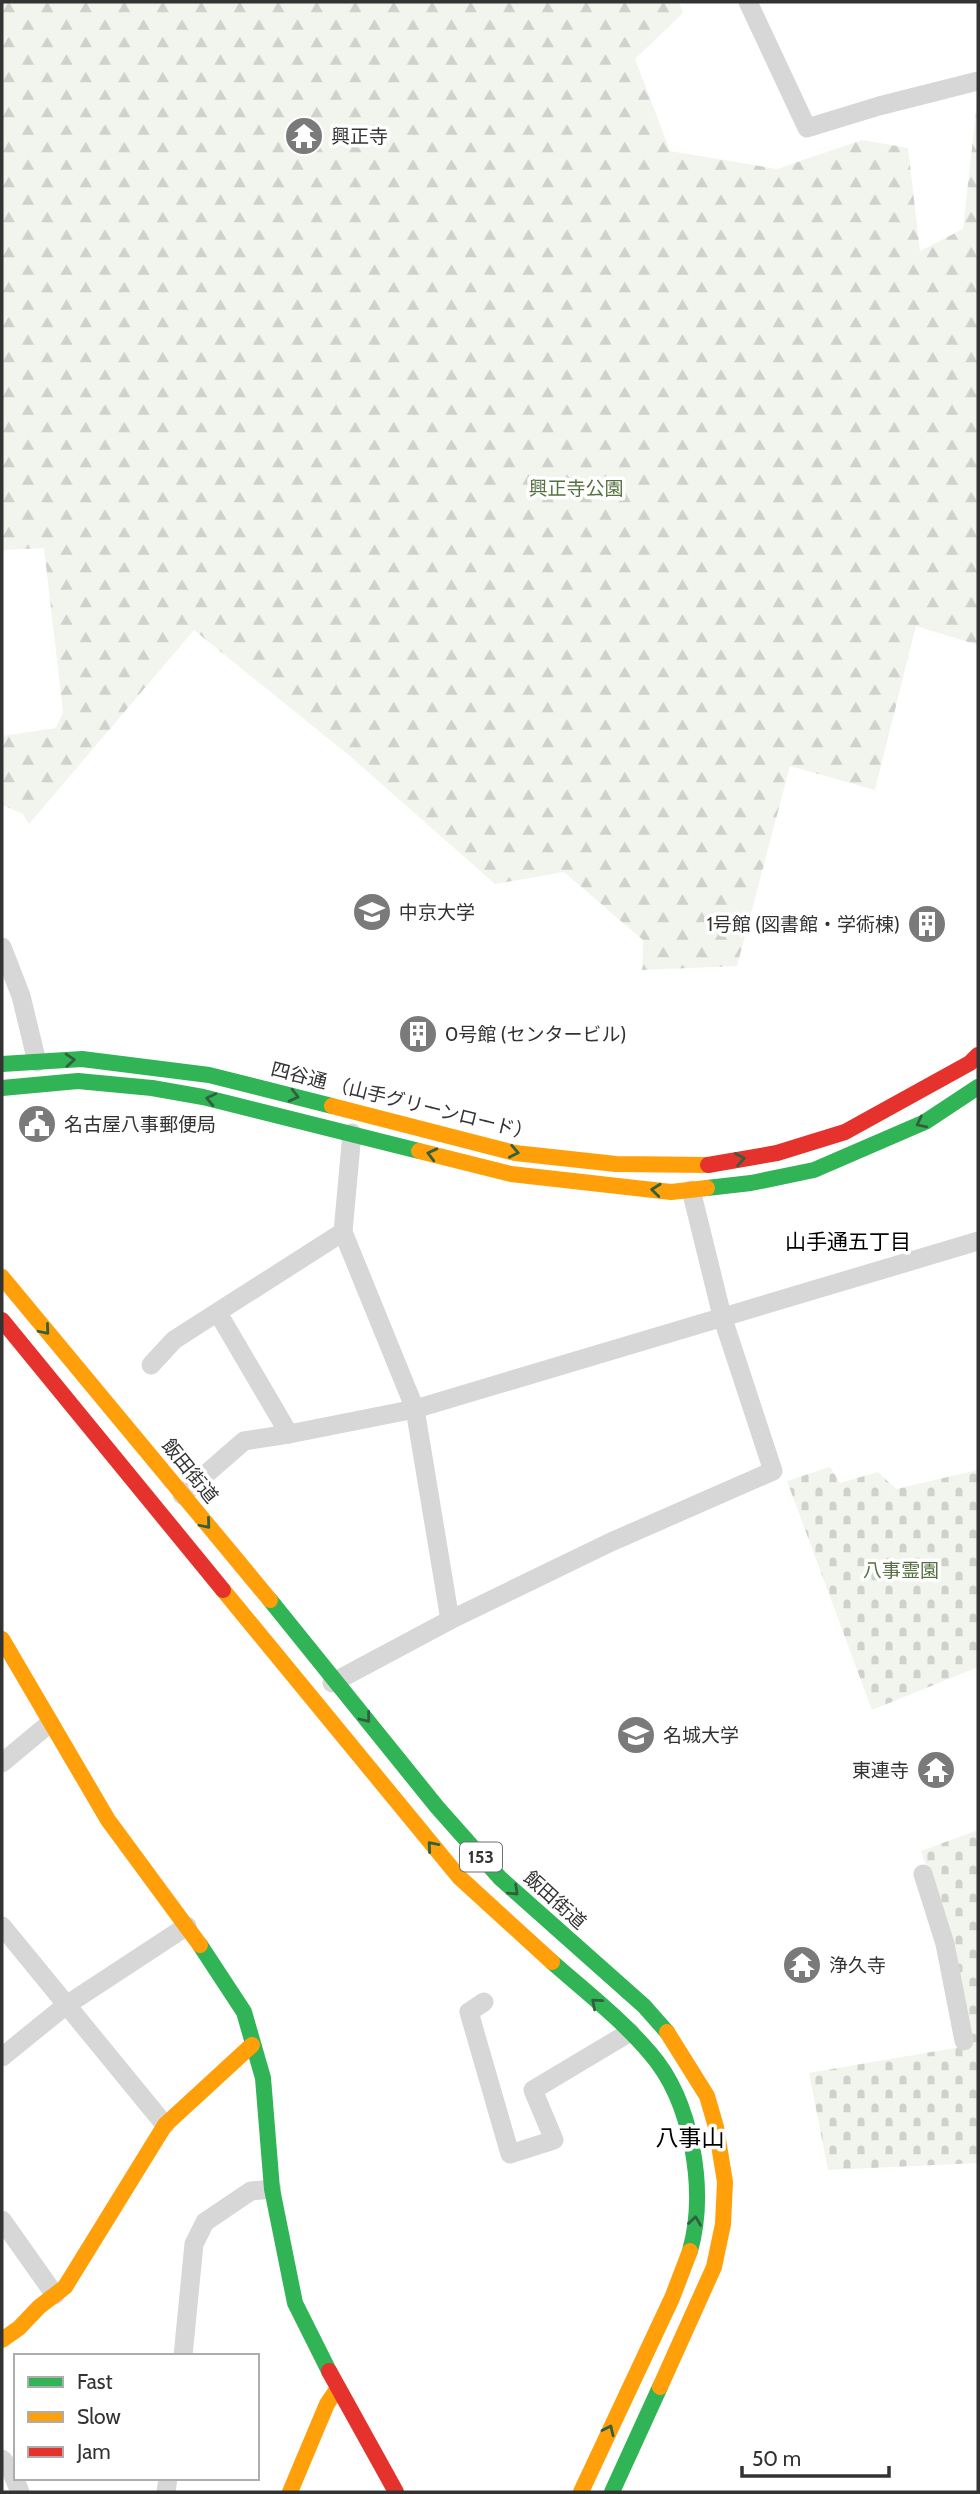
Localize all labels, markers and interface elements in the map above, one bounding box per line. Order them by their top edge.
temple icon: 興正寺 [283,115,325,157]
place label: 興正寺 [331,125,388,148]
park label: 興正寺公園 [528,477,624,500]
school or university icon: 中京大学 [351,891,393,933]
place label: 中京大学 [399,901,475,924]
building icon: 1号館 (図書館・学術棟) [906,903,948,945]
place label: 1号館 (図書館・学術棟) [707,913,900,936]
building icon: 0号館 (センタービル) [397,1013,439,1055]
place label: 0号館 (センタービル) [445,1023,626,1046]
one-way arrow [65,1052,76,1067]
street label: 四谷通 （山手グリーンロード） [269,1057,535,1145]
one-way arrow [288,1088,300,1102]
one-way arrow [205,1093,217,1107]
public building icon: 名古屋八事郵便局 [16,1103,58,1145]
place label: 名古屋八事郵便局 [64,1113,216,1136]
one-way arrow [916,1115,928,1129]
one-way arrow [508,1144,520,1159]
one-way arrow [426,1148,438,1162]
one-way arrow [734,1153,746,1168]
one-way arrow [650,1183,662,1198]
district label: 山手通五丁目 [785,1229,911,1254]
one-way arrow [37,1321,49,1334]
street label: 飯田街道 [157,1434,223,1508]
one-way arrow [198,1515,210,1528]
park label: 八事霊園 [863,1559,939,1582]
one-way arrow [358,1711,371,1723]
school or university icon: 名城大学 [615,1714,657,1756]
place label: 名城大学 [663,1724,739,1747]
temple icon: 東連寺 [915,1749,957,1791]
place label: 東連寺 [852,1759,909,1782]
one-way arrow [428,1841,440,1854]
road number: 153 [460,1842,502,1871]
street label: 飯田街道 [519,1866,591,1934]
one-way arrow [506,1883,519,1896]
temple icon: 浄久寺 [781,1944,823,1986]
place label: 浄久寺 [829,1954,886,1977]
one-way arrow [591,1999,604,2011]
district label: 八事山 [656,2124,725,2152]
one-way arrow [688,2215,703,2227]
legend [14,2354,259,2480]
text: Fast [77,2369,113,2394]
text: Slow [77,2404,121,2429]
one-way arrow [601,2425,615,2438]
scale bar [742,2434,889,2478]
text: Jam [76,2439,111,2464]
text: 50 m [752,2446,801,2471]

